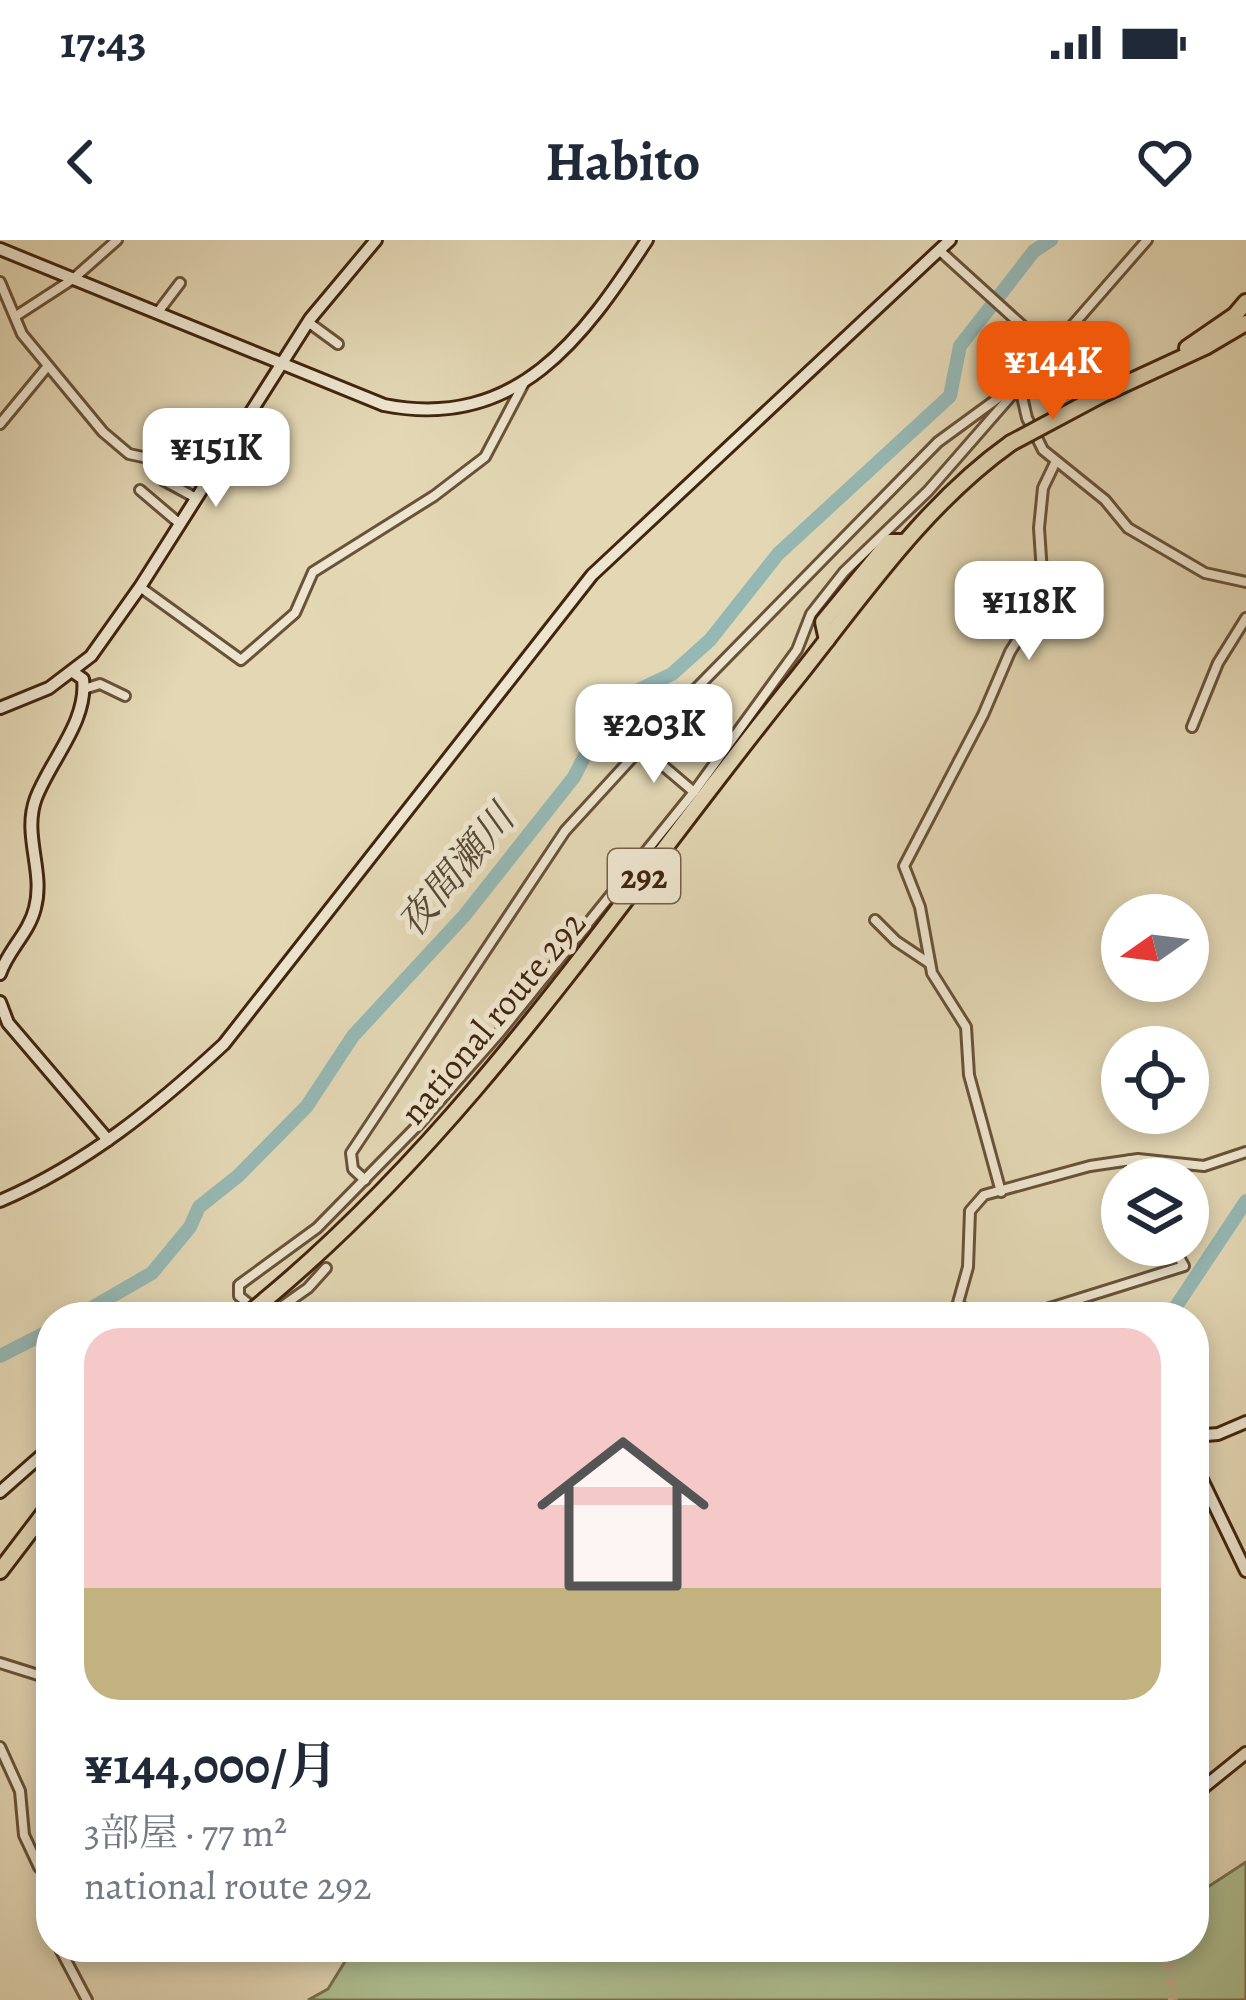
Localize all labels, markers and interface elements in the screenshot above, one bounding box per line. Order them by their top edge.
text: 17:43 [60,11,147,73]
text: Habito [546,125,700,199]
icon: back [48,129,114,195]
icon: heart [1132,129,1198,195]
pin: ¥144K [969,321,1137,423]
text: ¥144K [1004,333,1102,386]
pin: ¥151K [132,408,300,510]
text: ¥151K [170,420,262,473]
pin: ¥118K [945,561,1113,663]
text: ¥118K [982,573,1076,626]
pin: ¥203K [570,684,738,786]
text: ¥203K [602,696,706,749]
water label: 夜間瀬川 [385,790,528,947]
road number: 292 [608,849,680,903]
north arrow [1101,894,1209,1002]
map controls [1101,894,1209,1266]
street label: national route 292 [388,900,596,1135]
button: locate [1101,1026,1209,1134]
button: layers [1101,1158,1209,1266]
icon: home [515,1406,731,1622]
text: ¥144,000/月 [84,1731,338,1801]
text: 3部屋 · 77 m² [84,1806,287,1859]
text: national route 292 [84,1859,372,1912]

